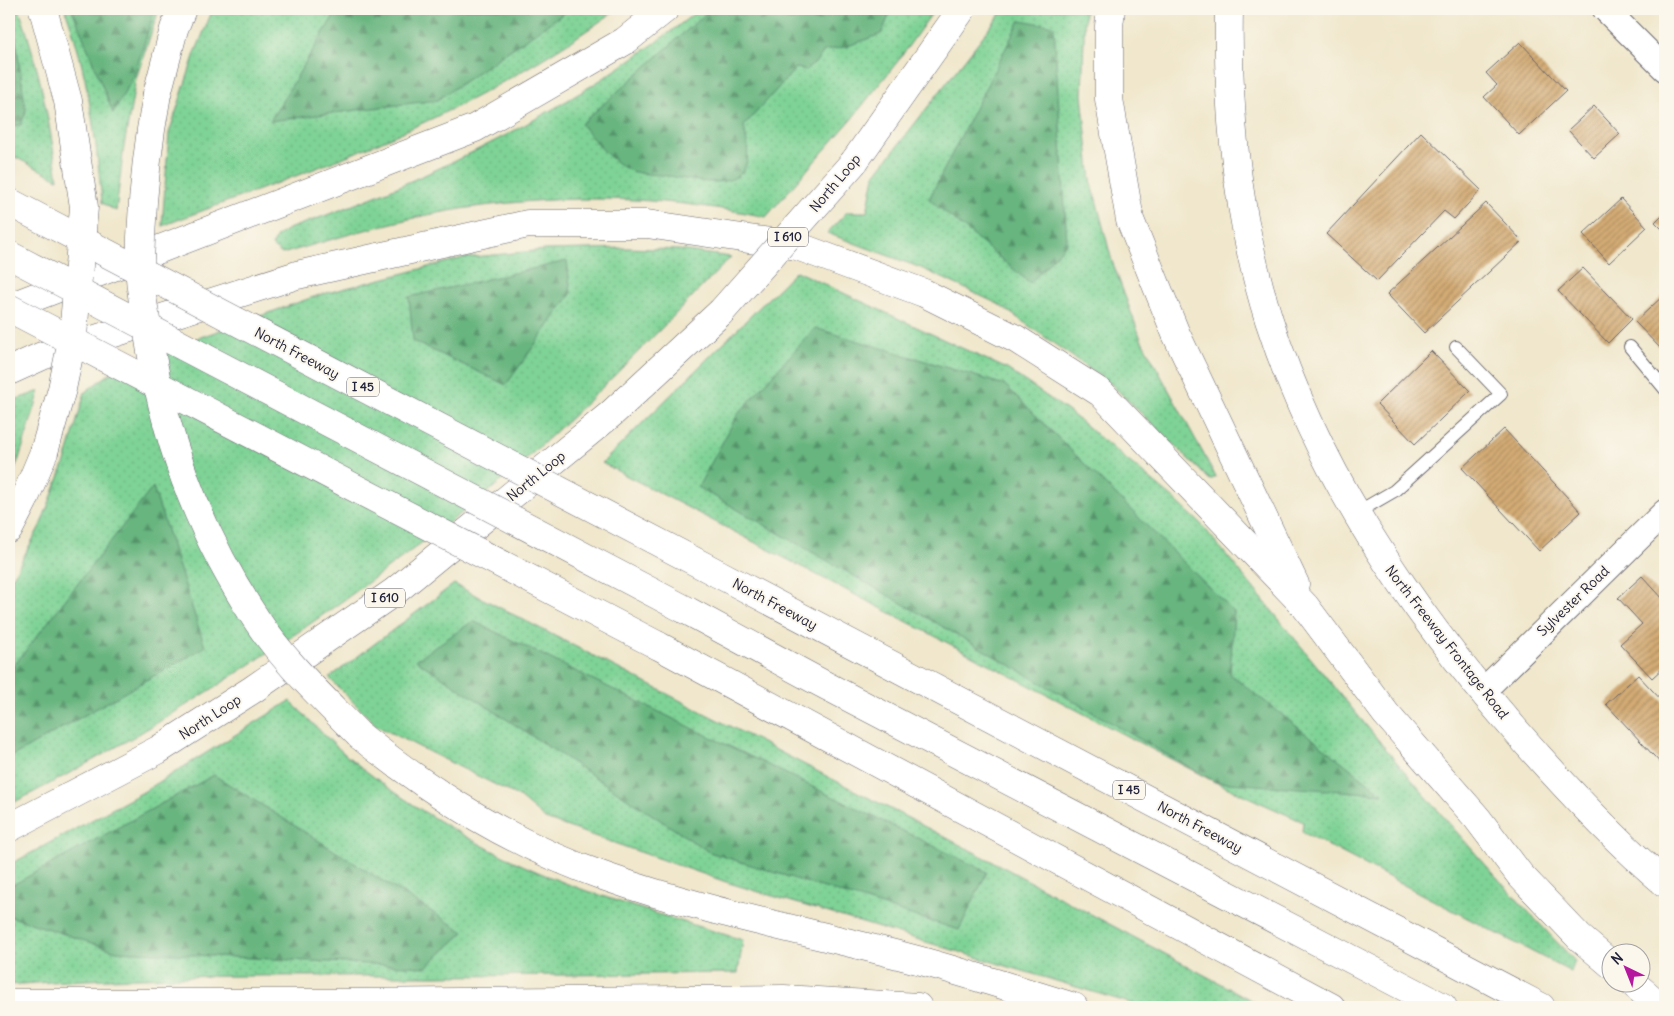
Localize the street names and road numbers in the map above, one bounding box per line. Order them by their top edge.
street label: North Loop [805,150,865,216]
road number: I 610 [768,228,808,246]
street label: North Freeway [251,323,343,383]
road number: I 45 [347,378,379,397]
street label: North Loop [503,447,569,505]
street label: North Freeway Frontage Road [1381,562,1513,722]
street label: Sylvester Road [1533,562,1613,640]
street label: North Freeway [729,574,821,634]
road number: I 610 [365,588,405,608]
street label: North Loop [176,690,244,744]
road number: I 45 [1113,780,1145,800]
street label: North Freeway [1154,797,1246,857]

